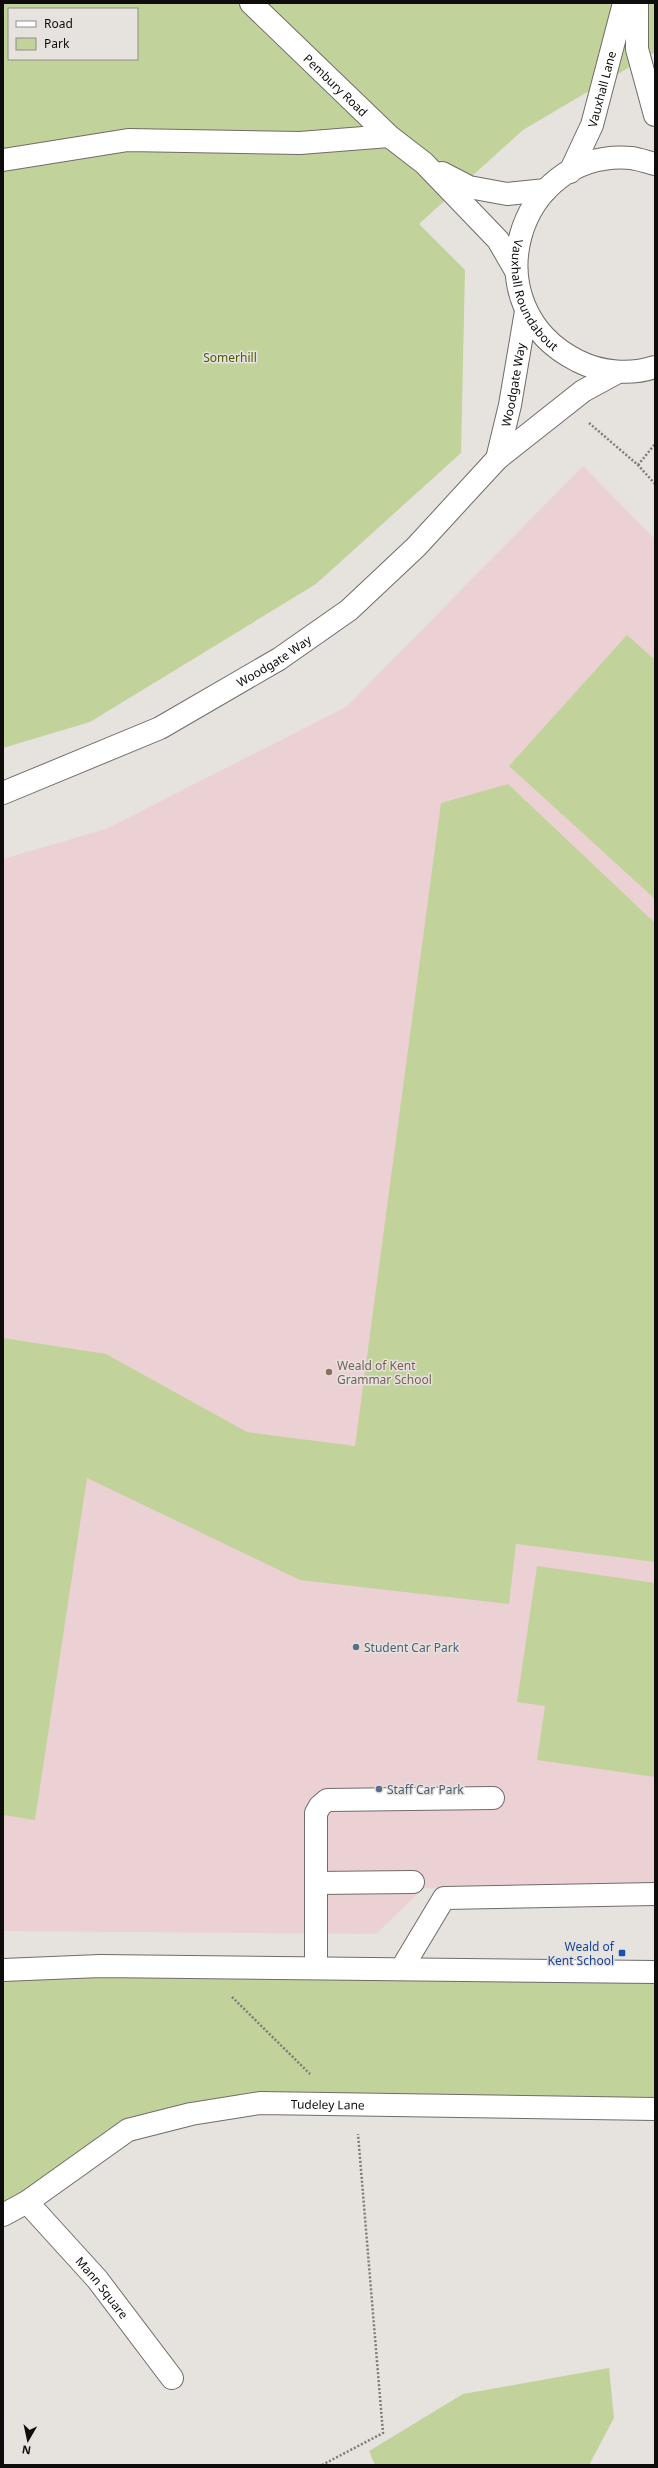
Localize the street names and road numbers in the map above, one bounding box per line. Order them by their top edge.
street label: Vauxhall Lane [583,49,620,129]
street label: Pembury Road [300,50,372,120]
street label: Vauxhall Roundabout [508,238,563,355]
street label: Woodgate Way [497,341,529,428]
street label: Woodgate Way [233,630,315,690]
street label: Tudeley Lane [291,2095,365,2113]
street label: Mann Square [72,2253,133,2322]

